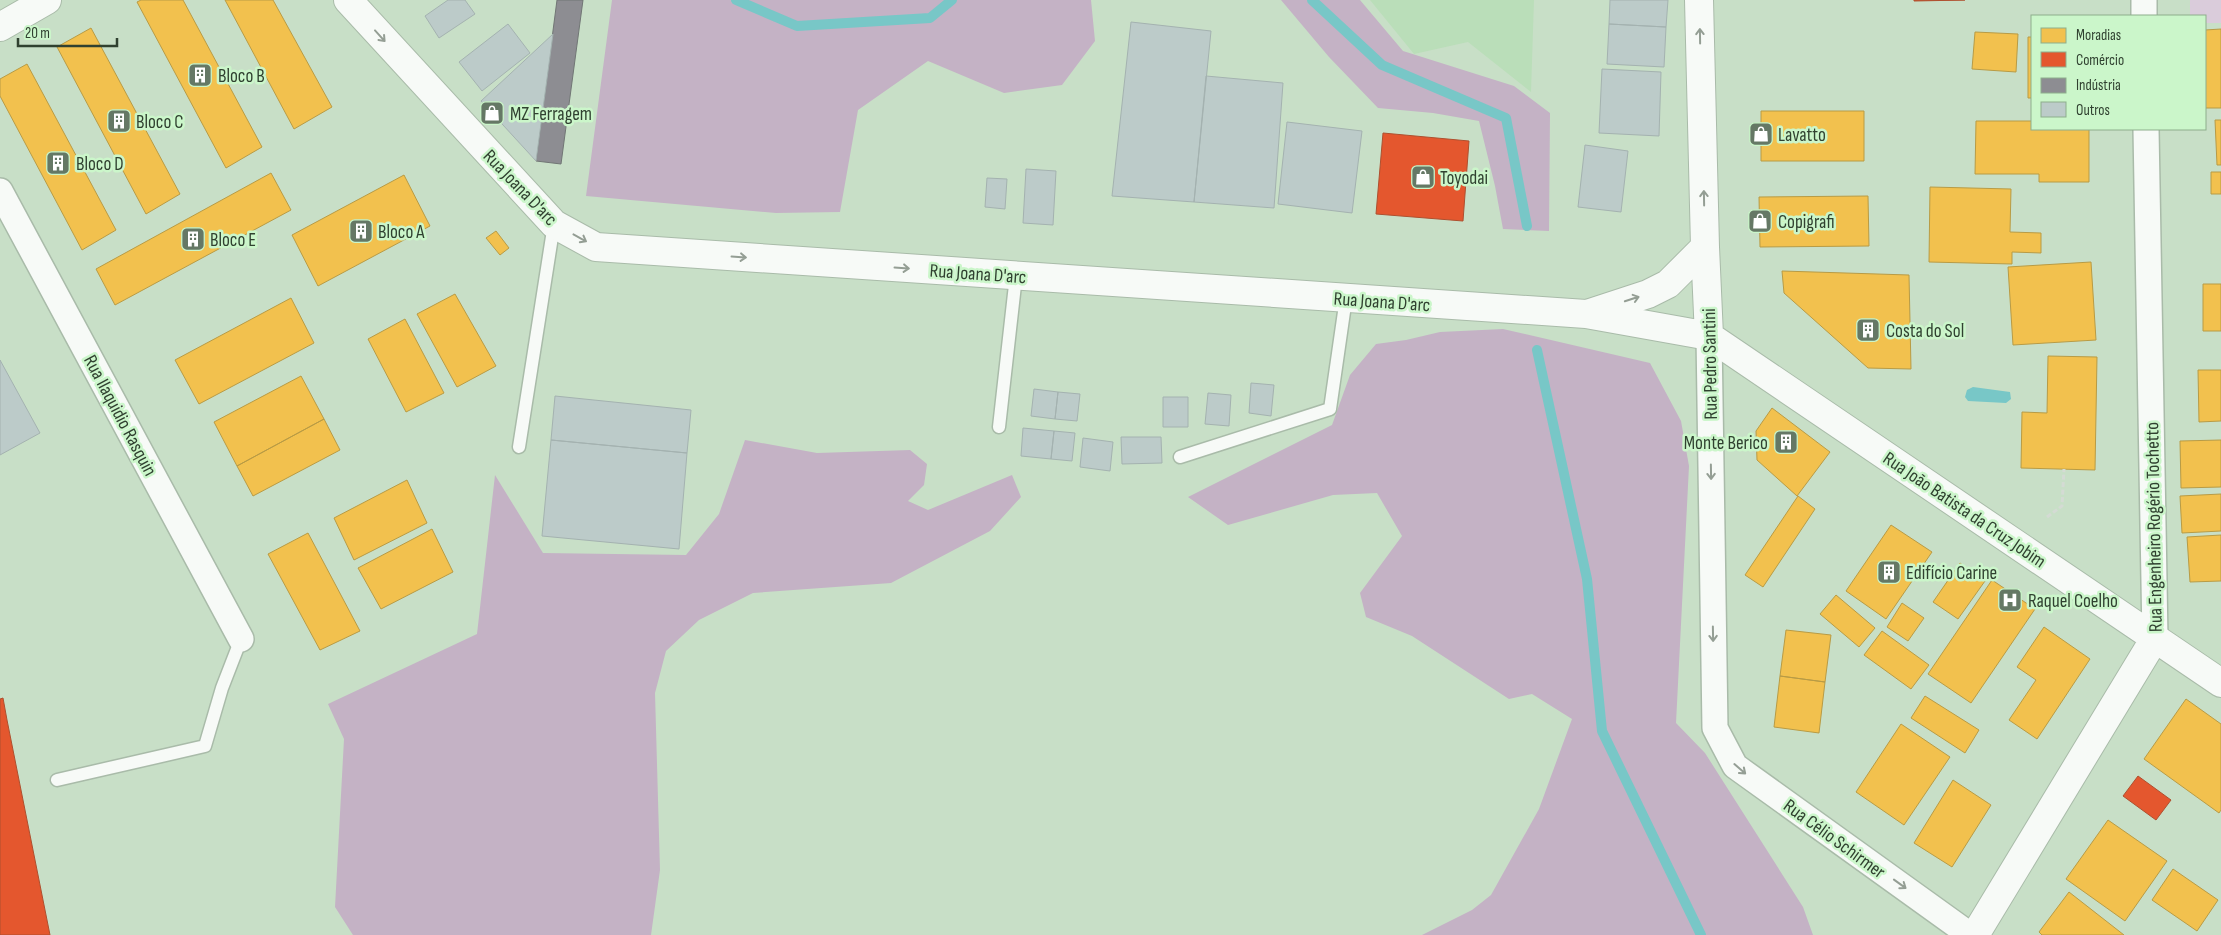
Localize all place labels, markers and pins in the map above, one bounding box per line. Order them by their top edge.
building icon: Bloco B [187,62,213,88]
place label: Bloco B [218,65,265,88]
shop icon: MZ Ferragem [479,100,505,126]
place label: MZ Ferragem [510,103,592,126]
building icon: Bloco C [106,108,132,134]
place label: Bloco C [136,111,184,134]
shop icon: Lavatto [1748,121,1774,147]
place label: Lavatto [1778,124,1826,147]
building icon: Bloco D [45,150,71,176]
place label: Bloco D [76,153,124,176]
shop icon: Toyodai [1410,164,1436,190]
place label: Toyodai [1440,167,1488,190]
shop icon: Copigrafi [1747,208,1773,234]
place label: Copigrafi [1778,211,1835,234]
building icon: Bloco A [348,218,374,244]
place label: Bloco A [378,221,425,244]
building icon: Bloco E [180,226,206,252]
place label: Bloco E [210,229,256,252]
building icon: Costa do Sol [1855,317,1881,343]
place label: Costa do Sol [1886,320,1964,343]
building icon: Monte Berico [1773,429,1799,455]
place label: Monte Berico [1684,432,1768,455]
building icon: Edifício Carine [1876,559,1902,585]
place label: Edifício Carine [1906,562,1997,585]
hospital icon: Raquel Coelho [1997,587,2023,613]
place label: Raquel Coelho [2028,590,2118,613]

